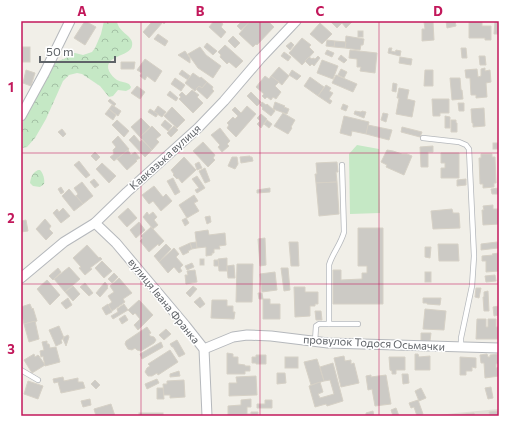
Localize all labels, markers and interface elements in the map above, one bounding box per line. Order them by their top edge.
text: A [77,3,87,19]
text: B [196,3,205,19]
text: C [316,3,325,19]
text: D [433,3,443,19]
scale bar [40,38,115,64]
text: 50 m [46,44,74,58]
text: 1 [8,79,14,95]
street label: Кавказька вулиця [126,121,203,192]
text: 2 [7,210,15,226]
street label: вулиця Івана Франка [126,255,203,346]
street label: провулок Тодося Осьмачки [303,332,445,353]
text: 3 [7,341,15,357]

